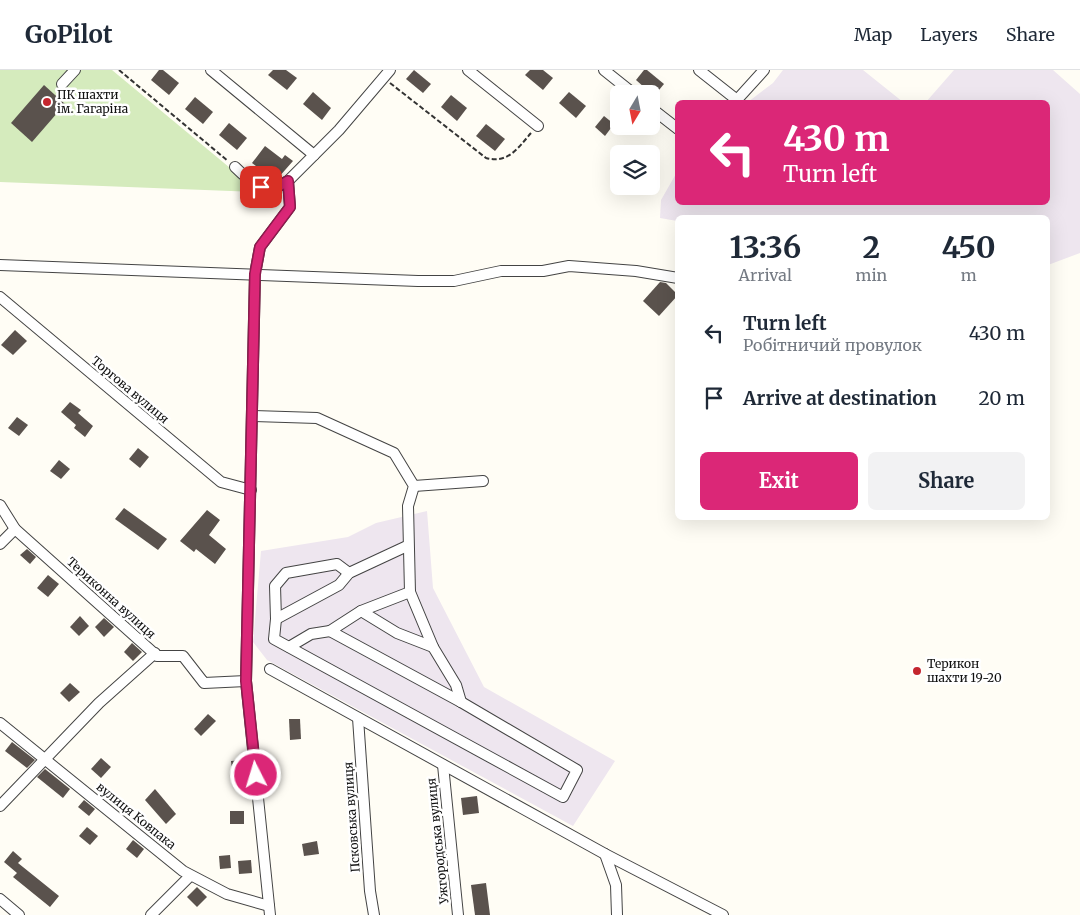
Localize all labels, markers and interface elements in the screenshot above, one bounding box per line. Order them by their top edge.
text: GoPilot [25,19,113,50]
text: Map [854,23,892,46]
text: Layers [920,23,978,46]
text: Share [1006,23,1055,46]
north arrow [610,85,660,135]
map controls [610,85,660,195]
place label: ПК шахти ім. Гагаріна [57,87,129,116]
marker: ПК шахти ім. Гагаріна [41,96,53,108]
text: 430 m [783,117,889,161]
icon: left [700,120,765,185]
button: layers [610,145,660,195]
text: Turn left [783,160,877,188]
pin [240,166,282,208]
icon: arrive [247,173,275,201]
text: 13:36 [729,228,801,266]
text: 2 [863,228,880,266]
text: 450 [942,228,996,266]
text: Arrival [739,265,792,285]
text: min [856,265,887,285]
text: m [961,265,977,285]
text: Turn left [743,311,827,335]
icon: left [700,319,728,347]
text: 430 m [969,321,1025,345]
text: Робітничий провулок [743,335,922,355]
street label: Торгова вулиця [89,353,172,426]
icon: arrive [700,384,728,412]
text: Arrive at destination [743,386,937,410]
text: 20 m [978,386,1025,410]
button: Exit [700,452,858,510]
button: Share [868,452,1025,510]
street label: Териконна вулиця [64,554,159,641]
place label: Терикон шахти 19-20 [927,656,1002,685]
marker: Терикон шахти 19-20 [911,665,923,677]
position arrow [229,748,281,800]
street label: Псковська вулиця [340,761,363,873]
street label: Ужгородська вулиця [423,777,452,906]
street label: вулиця Ковпака [94,779,179,853]

